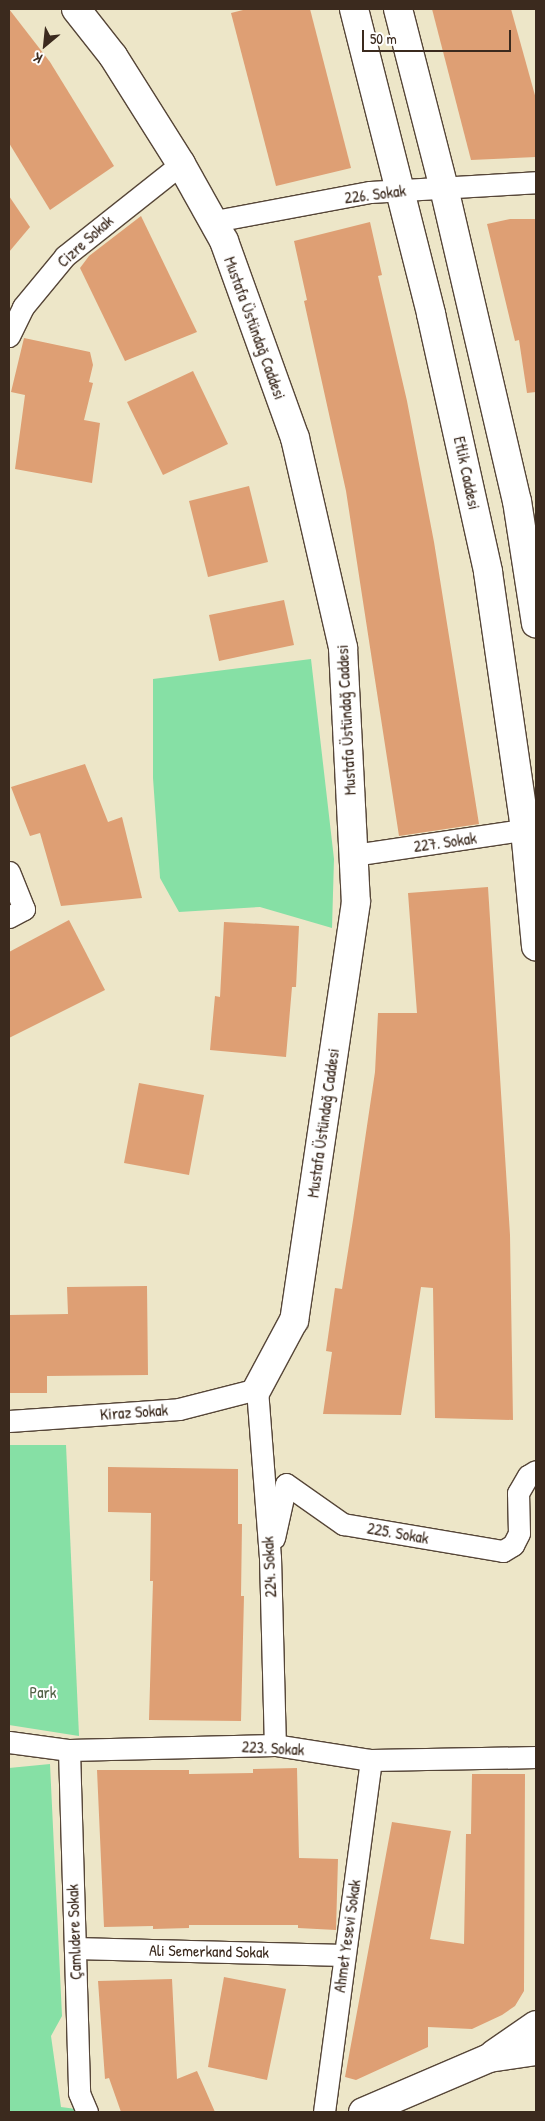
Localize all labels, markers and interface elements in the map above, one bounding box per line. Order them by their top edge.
north arrow [20,20,70,70]
scale bar [365,20,514,52]
text: 50 m [370,28,397,49]
text: K [30,49,45,69]
street label: 226. Sokak [343,181,407,207]
street label: Cizre Sokak [53,211,117,271]
street label: Mustafa Üstündağ Caddesi [220,254,290,402]
street label: Etlik Caddesi [450,435,484,511]
street label: Mustafa Üstündağ Caddesi [332,644,360,796]
street label: 227. Sokak [412,828,478,856]
street label: Mustafa Üstündağ Caddesi [303,1047,343,1199]
street label: Kiraz Sokak [99,1400,169,1424]
street label: 225. Sokak [366,1518,430,1548]
street label: 224. Sokak [258,1536,280,1598]
park label: Park [30,1682,56,1702]
street label: 223. Sokak [241,1737,305,1759]
street label: Ahmet Yesevi Sokak [330,1878,364,1994]
street label: Çamlıdere Sokak [63,1884,85,1980]
street label: Ali Semerkand Sokak [149,1940,269,1962]

